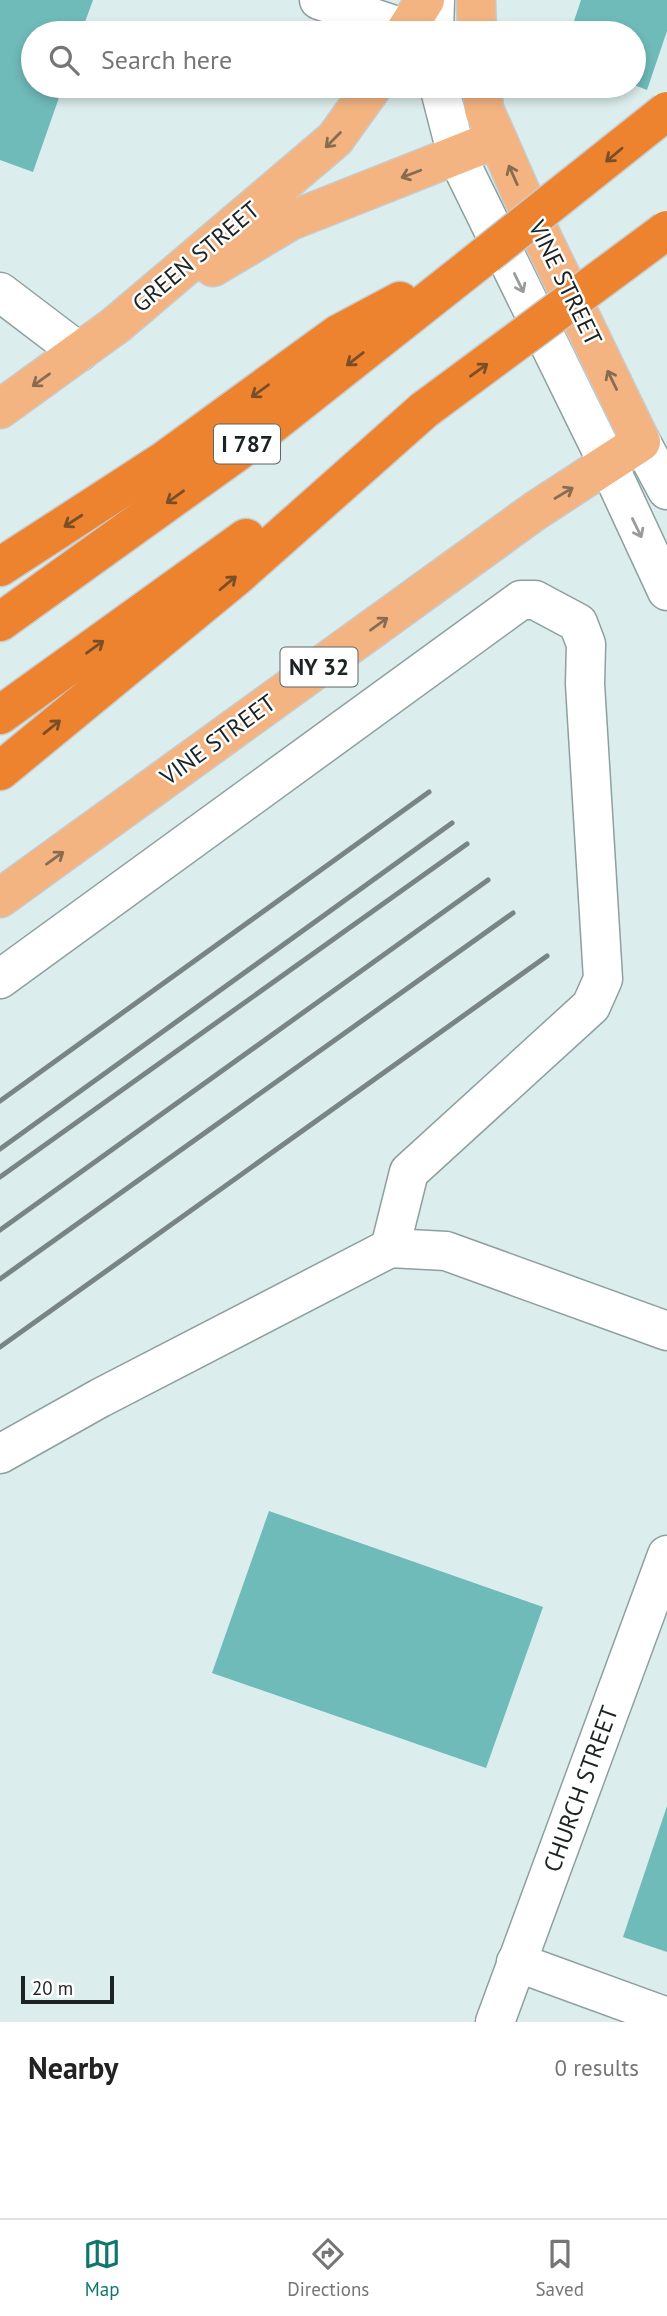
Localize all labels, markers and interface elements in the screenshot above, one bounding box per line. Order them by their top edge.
search box [21,21,646,98]
icon: search [45,41,83,79]
text: Search here [101,43,232,76]
one-way arrow [324,132,341,149]
one-way arrow [606,147,624,162]
one-way arrow [506,165,519,186]
one-way arrow [401,168,422,181]
street label: GREEN STREET [126,194,266,319]
street label: VINE STREET [521,214,609,350]
one-way arrow [513,272,527,293]
one-way arrow [347,351,365,366]
one-way arrow [469,363,488,378]
one-way arrow [604,370,618,391]
one-way arrow [32,372,51,387]
one-way arrow [251,384,270,398]
road number: I 787 [214,424,280,464]
one-way arrow [554,486,574,500]
one-way arrow [166,490,185,504]
one-way arrow [64,513,83,528]
one-way arrow [630,517,644,538]
one-way arrow [219,575,237,591]
one-way arrow [369,617,388,632]
one-way arrow [85,640,104,654]
road number: NY 32 [280,648,358,687]
street label: VINE STREET [153,687,282,793]
one-way arrow [43,720,61,735]
one-way arrow [45,851,64,865]
street label: CHURCH STREET [536,1702,625,1876]
scale bar [21,1973,114,2005]
text: 20 m [32,1976,73,2000]
text: Nearby [28,2048,118,2087]
text: 0 results [555,2053,639,2082]
tab: Map [83,2235,121,2301]
tab: Directions [287,2235,369,2301]
tab: Saved [536,2235,584,2301]

